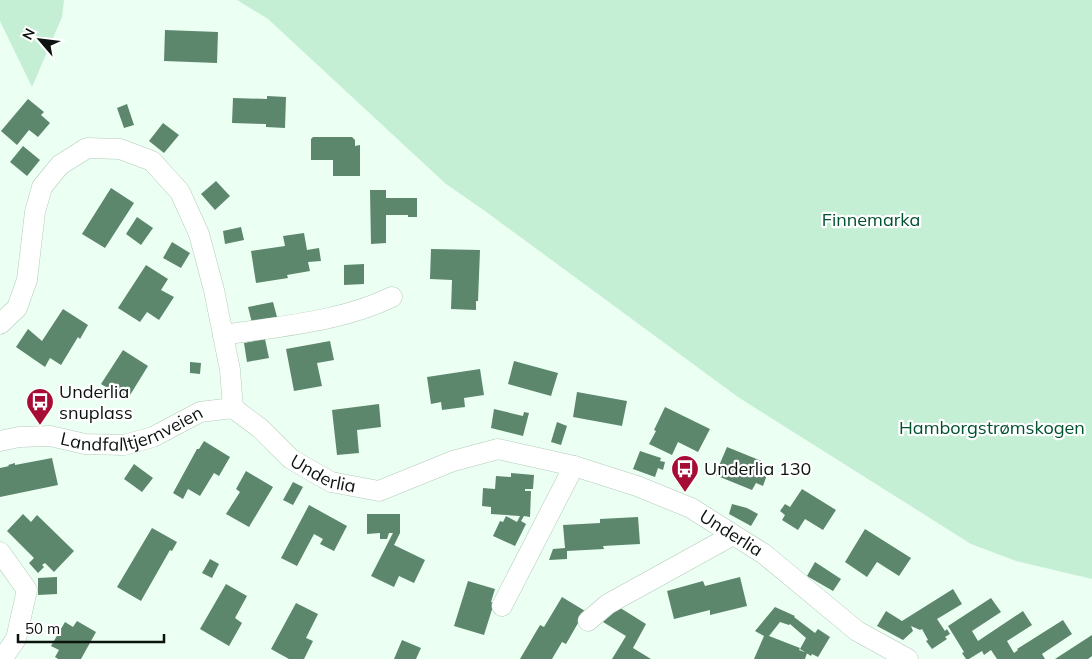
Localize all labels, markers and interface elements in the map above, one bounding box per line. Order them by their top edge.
north arrow [15,15,65,65]
text: N [18,25,39,43]
park label: Finnemarka [822,208,920,231]
place label: Underlia snuplass [59,380,133,424]
bus stop icon: Underlia snuplass [25,387,55,426]
street label: Landfalltjernveien [58,401,207,456]
park label: Hamborgstrømskogen [899,416,1085,439]
street label: Underlia [286,449,358,497]
bus stop icon: Underlia 130 [670,454,700,493]
place label: Underlia 130 [704,457,811,480]
street label: Underlia [695,504,767,561]
scale bar [18,612,164,644]
text: 50 m [25,619,60,638]

